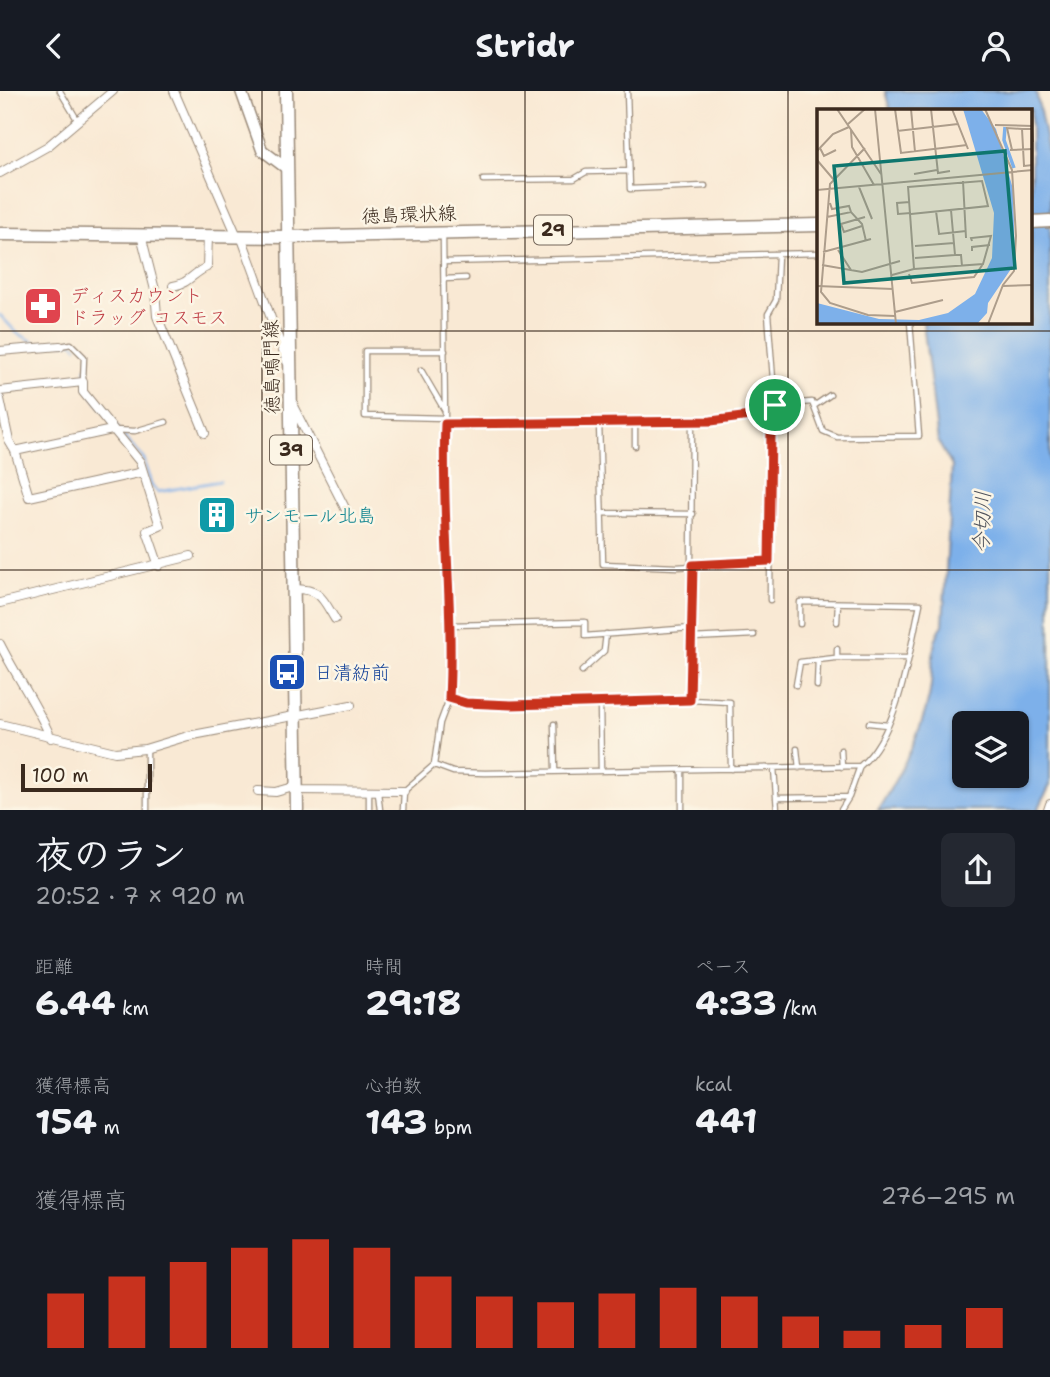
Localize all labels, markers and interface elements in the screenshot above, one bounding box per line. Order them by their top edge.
text: Stridr [475,24,575,67]
icon: back [35,27,73,65]
icon: person [977,27,1015,65]
inset map [817,109,1032,324]
street label: 徳島環状線 [361,200,457,229]
road number: 29 [534,215,572,245]
place label: ディスカウント ドラッグ コスモス [70,283,227,330]
pharmacy icon: ディスカウント ドラッグ コスモス [22,285,64,327]
street label: 徳島鳴門線 [258,319,285,415]
pin [745,375,805,435]
icon: arrive [756,386,794,424]
road number: 39 [270,435,312,465]
water label: 今切川 [967,490,997,554]
building icon: サンモール北島 [196,494,238,536]
place label: サンモール北島 [244,503,376,528]
bus stop icon: 日清紡前 [266,651,308,693]
place label: 日清紡前 [314,660,390,685]
map controls [952,711,1029,788]
button: layers [952,711,1029,788]
scale bar [21,761,152,793]
text: 100 m [32,763,89,788]
text: 夜のラン [35,829,187,880]
button: share [941,833,1015,907]
text: 20:52 · 7 × 920 m [35,881,245,911]
text: 距離 [35,954,73,979]
text: 時間 [365,954,403,979]
text: ペース [695,954,751,979]
text: 6.44 [35,979,116,1026]
text: 29:18 [365,979,462,1026]
text: 4:33 [695,979,777,1026]
text: km [116,996,149,1021]
text: /km [777,996,817,1021]
text: kcal [695,1072,732,1097]
text: 獲得標高 [35,1073,111,1098]
text: 心拍数 [365,1073,422,1098]
text: 441 [695,1097,758,1144]
text: 154 [35,1098,97,1145]
text: 143 [365,1098,427,1145]
text: m [97,1115,120,1140]
text: bpm [427,1115,472,1140]
text: 276–295 m [881,1181,1015,1211]
text: 獲得標高 [35,1185,127,1215]

